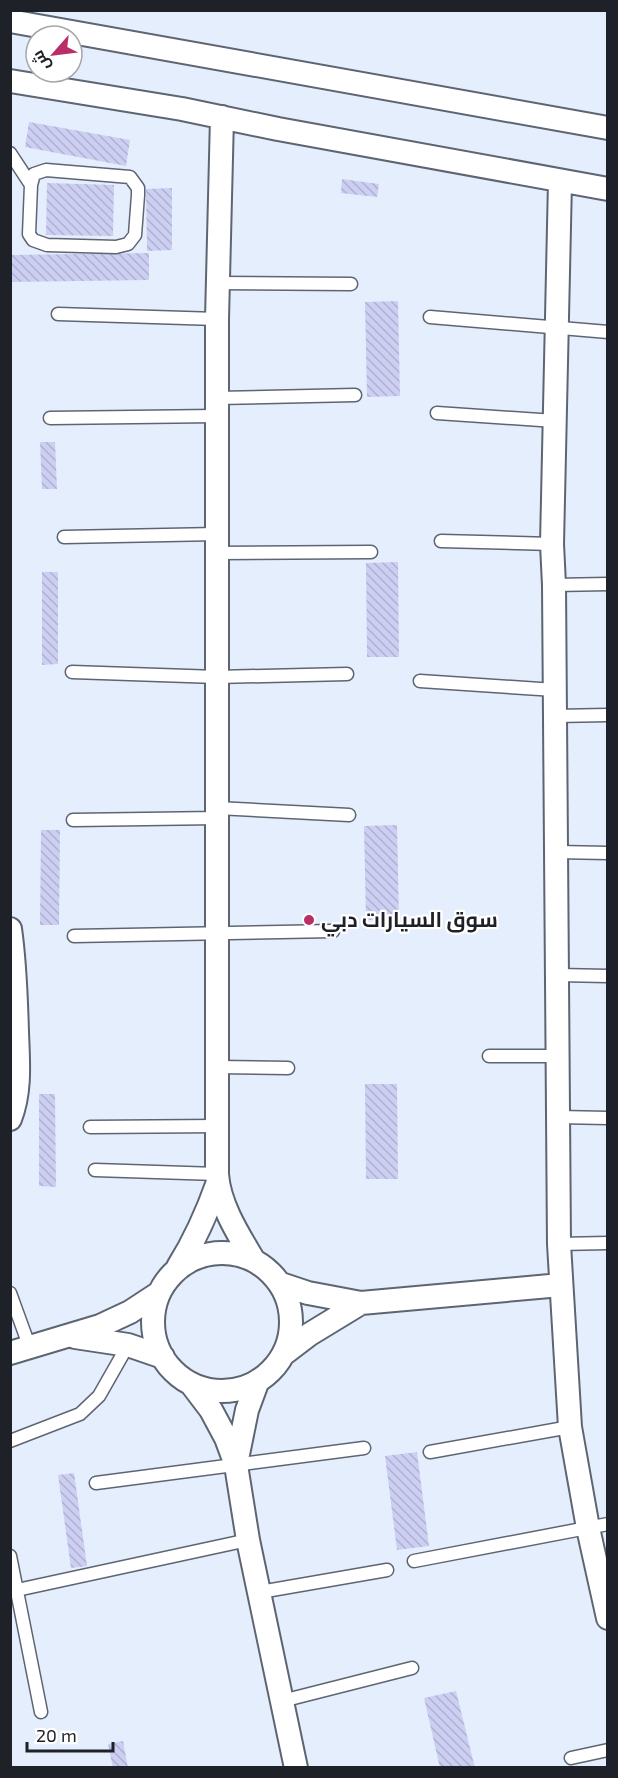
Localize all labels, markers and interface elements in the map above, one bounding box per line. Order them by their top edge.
north arrow [24,24,84,84]
text: ش [27,47,54,75]
place label: سوق السيارات دبي [321,906,498,937]
marker: سوق السيارات دبي [302,913,316,927]
scale bar [27,1715,112,1753]
text: 20 m [36,1724,77,1746]

